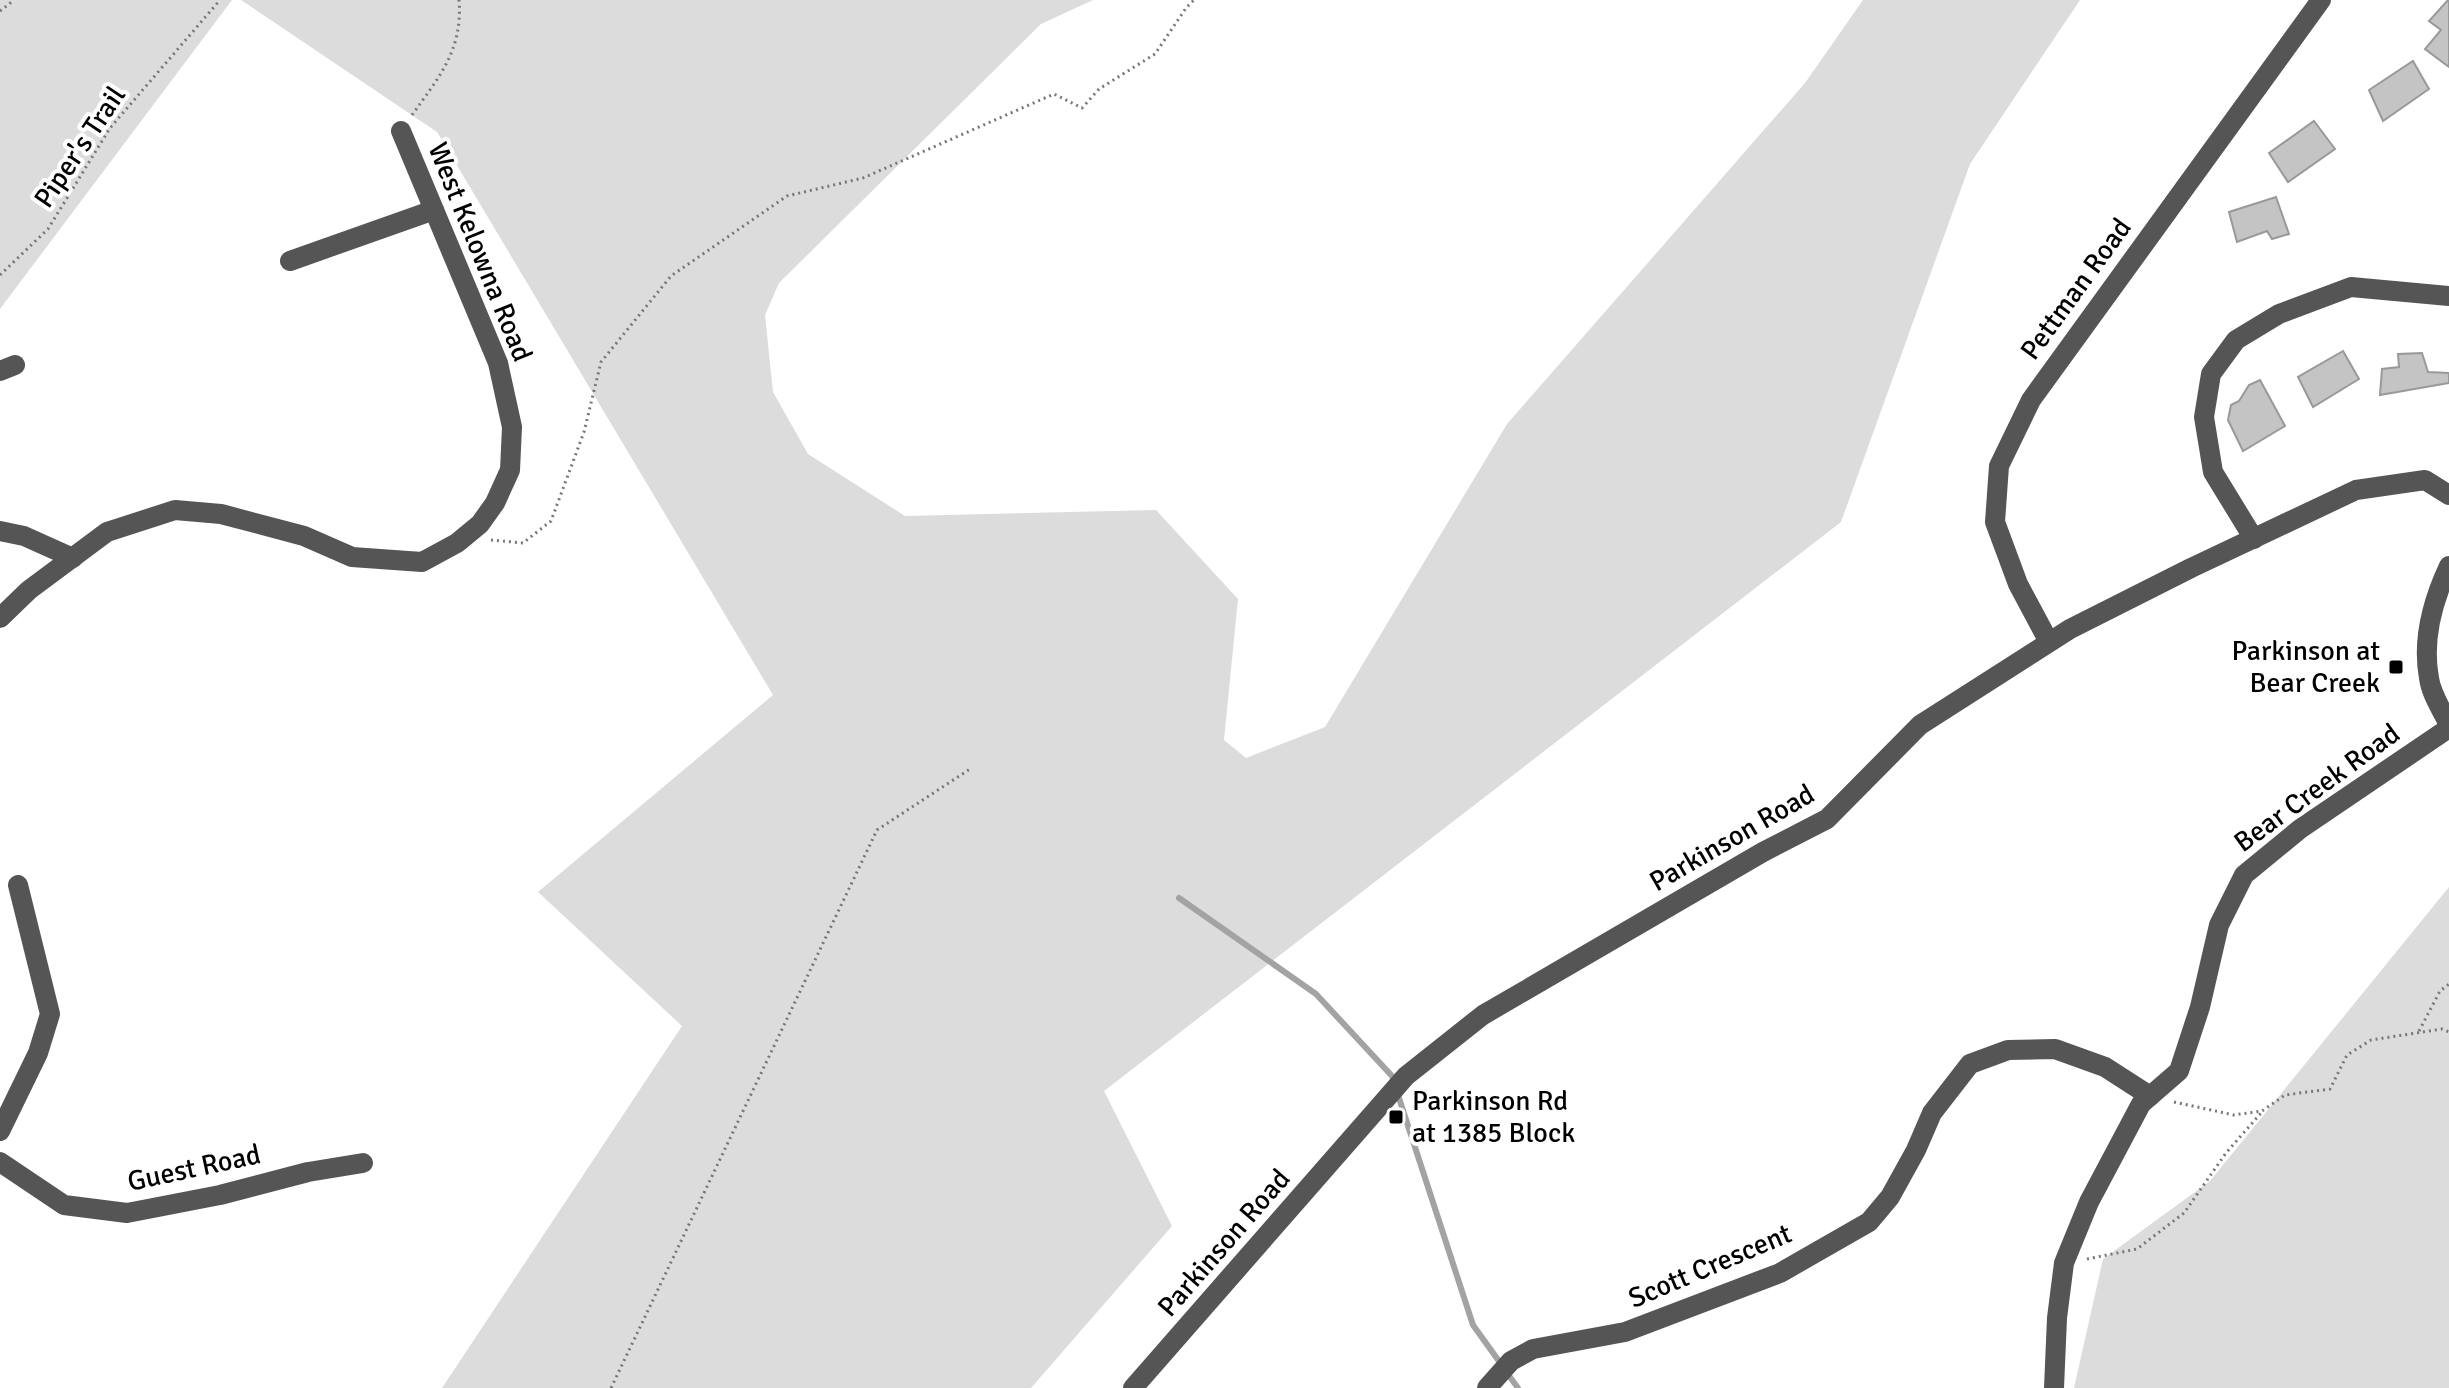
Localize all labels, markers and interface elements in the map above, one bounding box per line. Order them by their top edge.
street label: Piper's Trail [27,80,133,214]
street label: West Kelowna Road [421,138,539,366]
street label: Pettman Road [2013,212,2139,366]
place label: Parkinson at Bear Creek [2232,634,2380,700]
marker: Parkinson at Bear Creek [2387,658,2405,676]
street label: Bear Creek Road [2228,716,2406,860]
street label: Parkinson Road [1644,777,1820,899]
place label: Parkinson Rd at 1385 Block [1412,1084,1575,1150]
marker: Parkinson Rd at 1385 Block [1387,1108,1405,1126]
street label: Guest Road [124,1137,264,1199]
street label: Parkinson Road [1151,1162,1297,1324]
street label: Scott Crescent [1623,1216,1797,1316]

